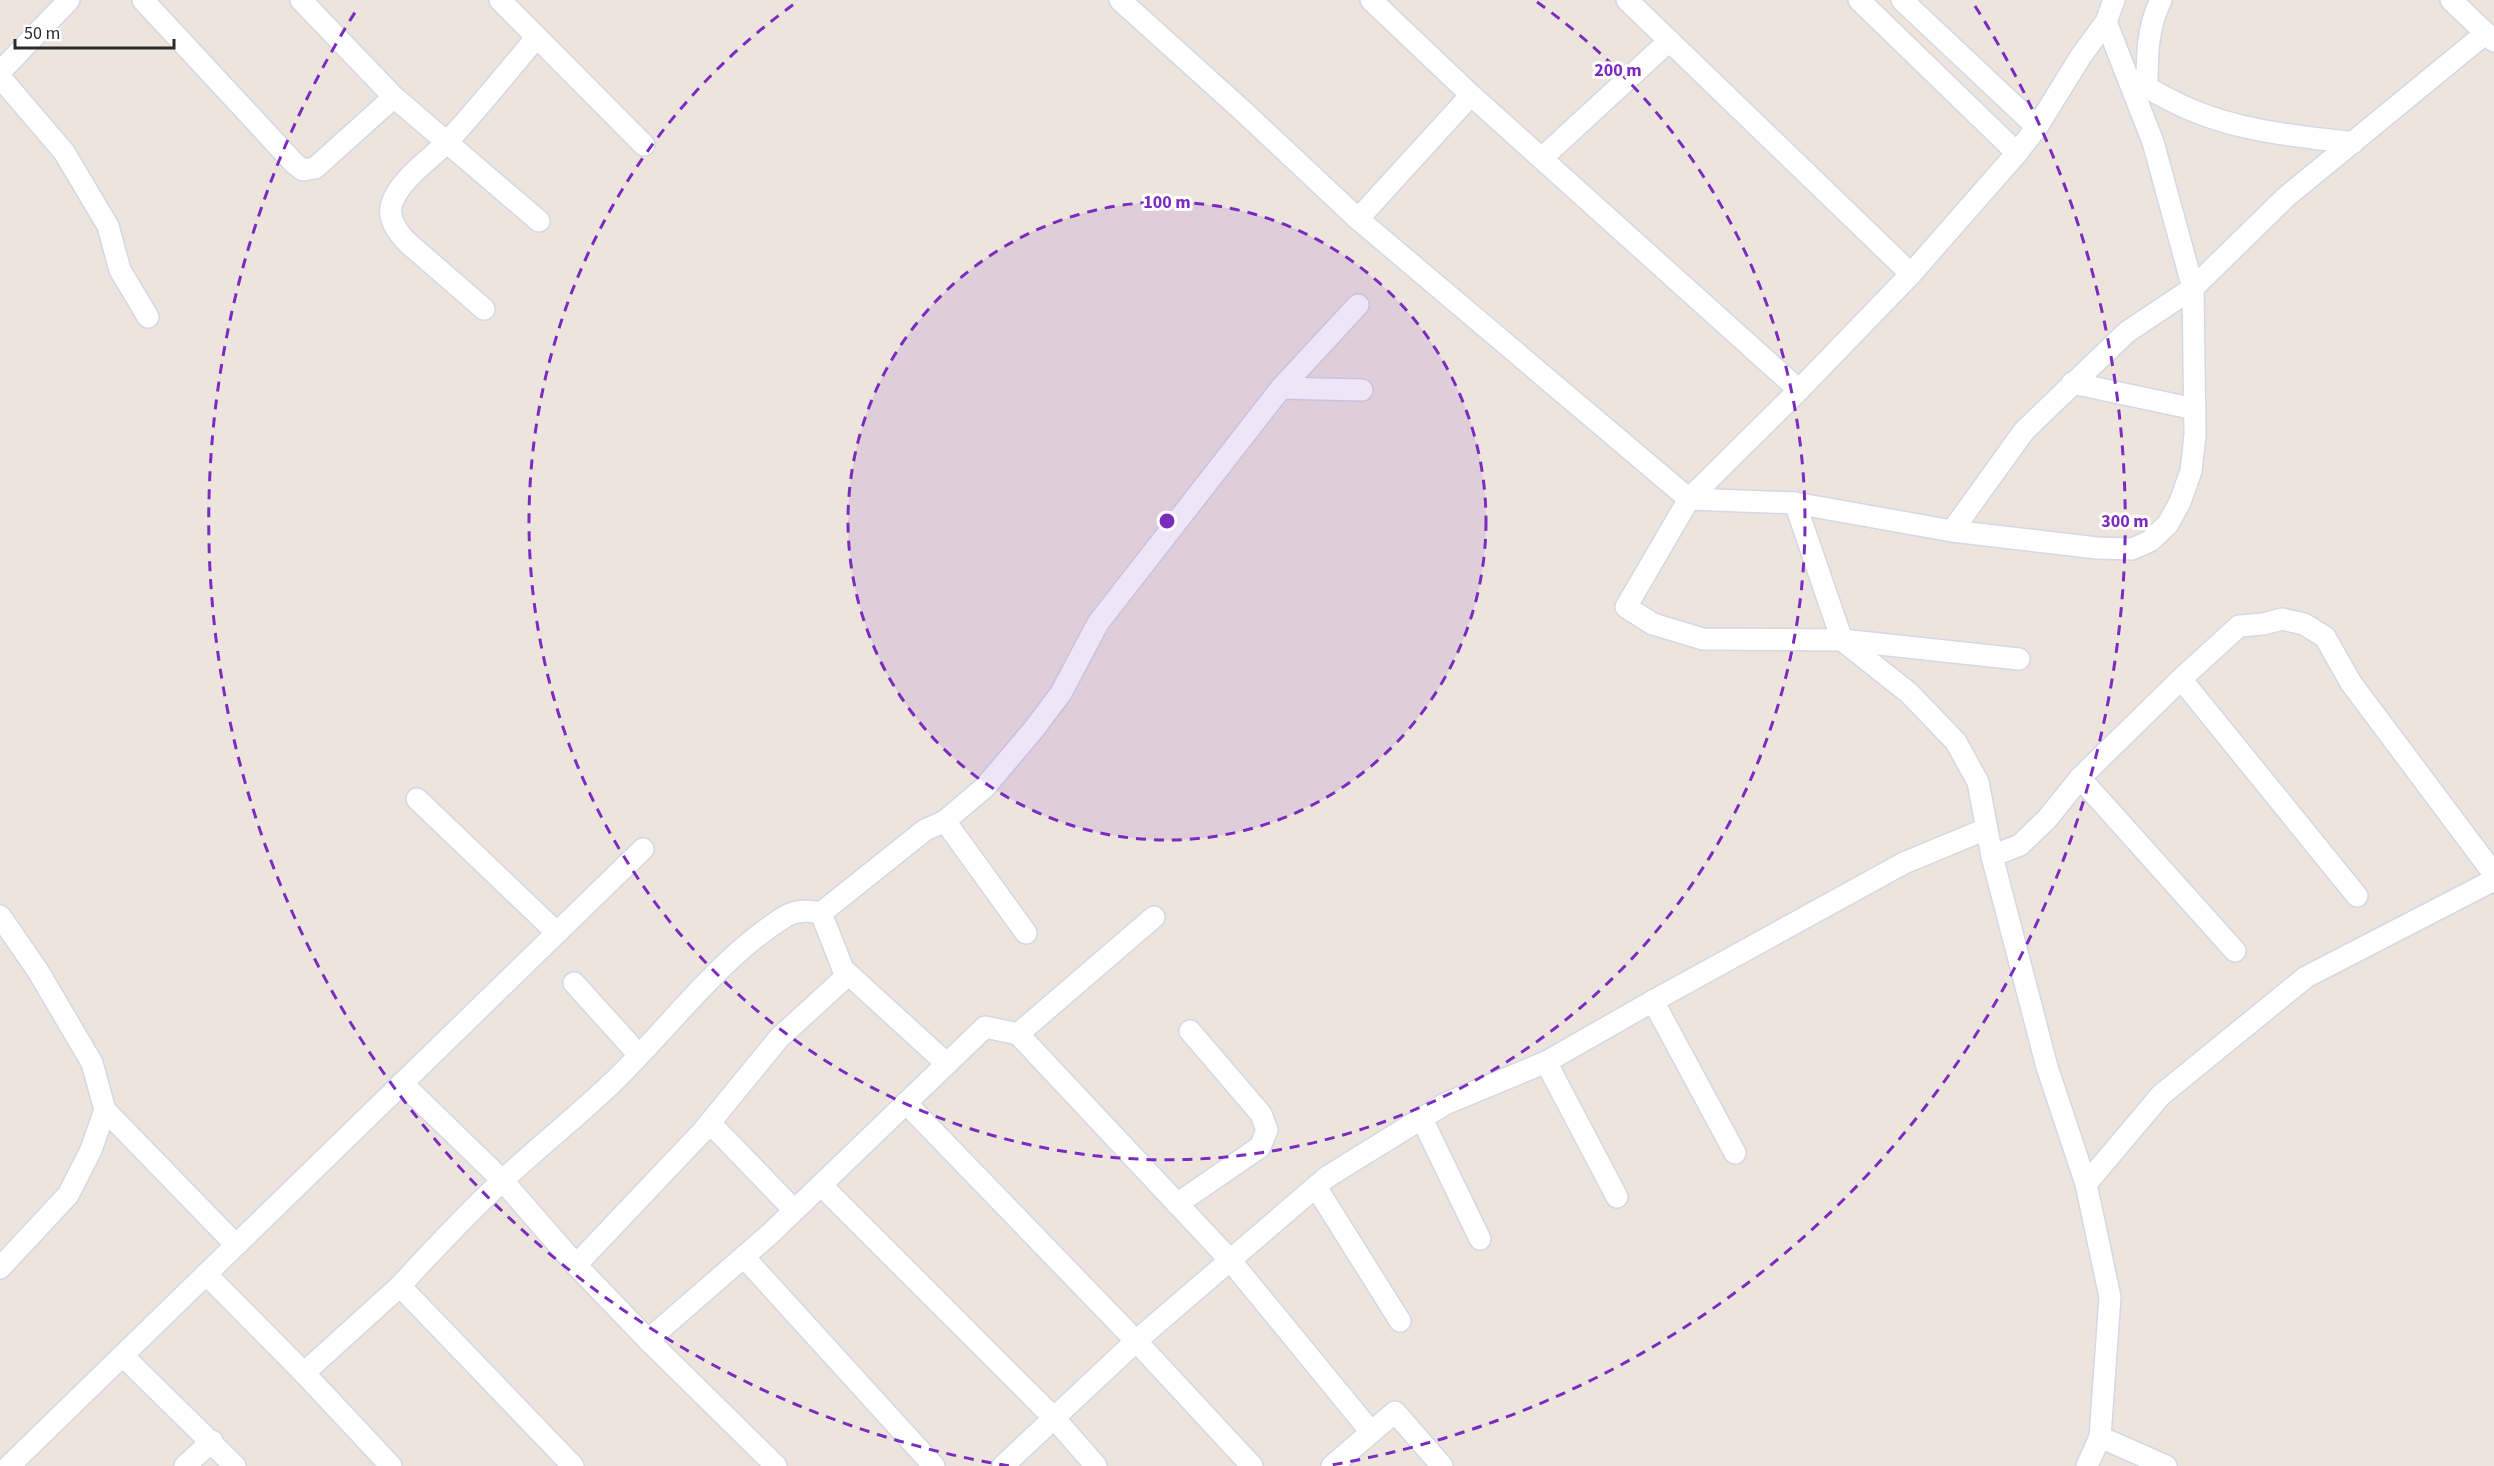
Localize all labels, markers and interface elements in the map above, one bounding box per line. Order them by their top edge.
scale bar [15,12,174,50]
text: 50 m [24,21,60,46]
text: 200 m [1594,58,1642,83]
text: 100 m [1143,190,1191,215]
text: 300 m [2101,509,2149,534]
centre of rings [1157,511,1177,531]

